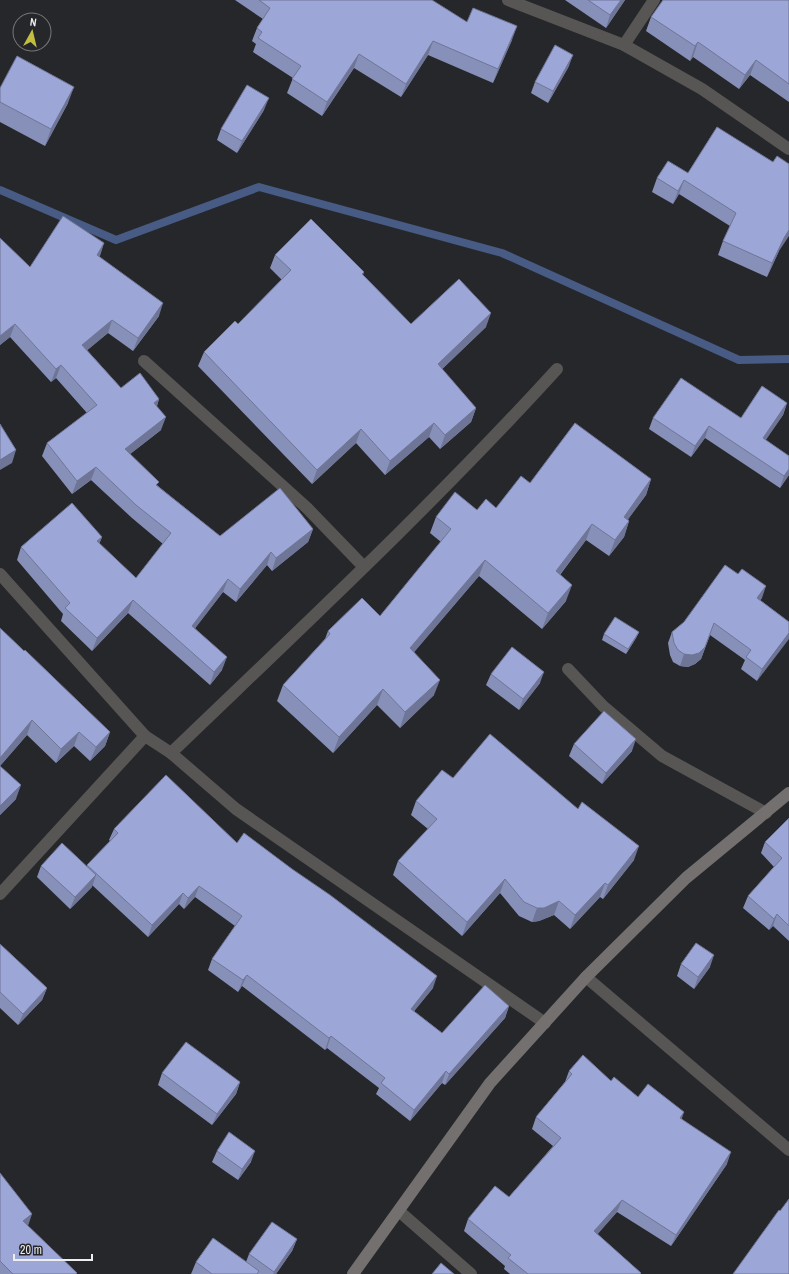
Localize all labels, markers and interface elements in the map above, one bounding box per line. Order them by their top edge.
north arrow [12,12,52,52]
text: N [29,15,38,29]
scale bar [14,1236,92,1262]
text: 20 m [20,1242,42,1258]

